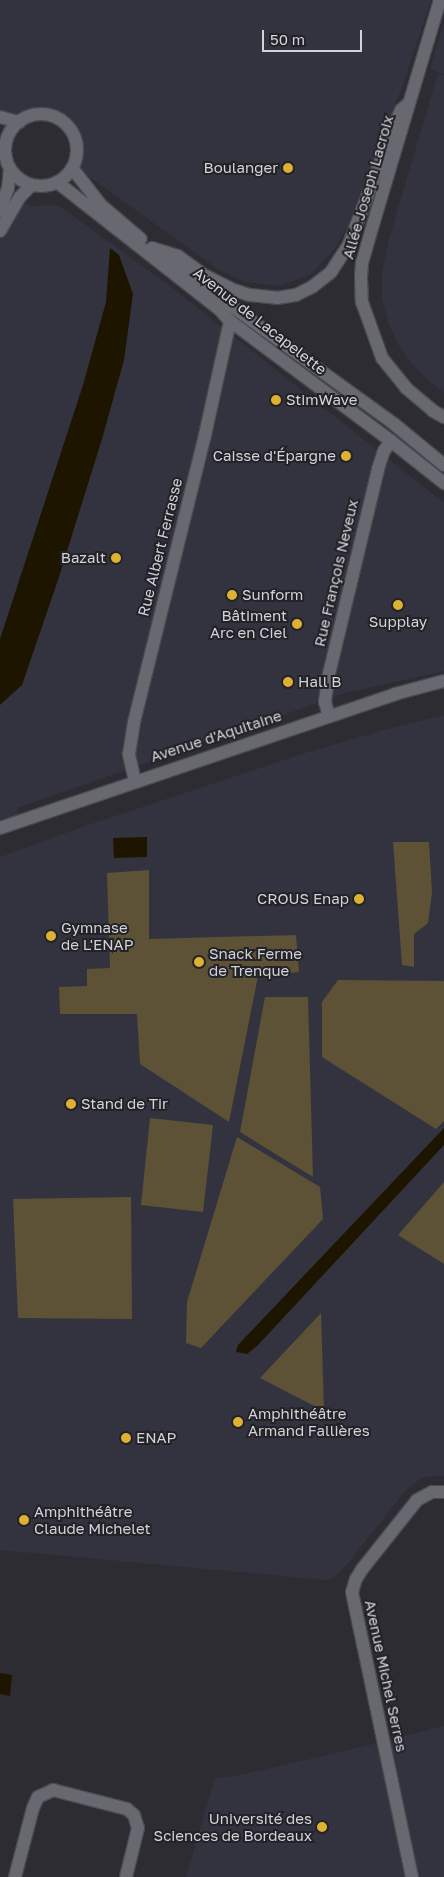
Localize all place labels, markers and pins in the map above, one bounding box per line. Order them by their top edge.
place label: Boulanger [204,159,278,177]
marker: Boulanger [282,162,294,174]
place label: StimWave [286,391,357,409]
marker: StimWave [270,394,282,406]
place label: Caisse d'Épargne [213,447,336,465]
marker: Caisse d'Épargne [340,450,352,462]
place label: Bazalt [61,549,106,567]
marker: Bazalt [110,552,122,564]
place label: Sunform [242,586,303,604]
marker: Sunform [226,589,238,601]
marker: Supplay [392,599,404,611]
place label: Bâtiment Arc en Ciel [210,606,287,641]
place label: Supplay [369,613,427,631]
marker: Bâtiment Arc en Ciel [291,618,303,630]
place label: Hall B [298,673,341,691]
marker: Hall B [282,676,294,688]
place label: CROUS Enap [257,890,349,908]
marker: CROUS Enap [353,893,365,905]
place label: Gymnase de L'ENAP [61,918,133,953]
marker: Gymnase de L'ENAP [45,930,57,942]
place label: Snack Ferme de Trenque [209,944,302,979]
marker: Snack Ferme de Trenque [193,956,205,968]
place label: Stand de Tir [81,1095,168,1113]
marker: Stand de Tir [65,1098,77,1110]
place label: Amphithéâtre Armand Fallières [248,1404,370,1439]
marker: Amphithéâtre Armand Fallières [232,1416,244,1428]
place label: ENAP [136,1429,176,1447]
marker: ENAP [120,1432,132,1444]
place label: Amphithéâtre Claude Michelet [34,1502,151,1537]
marker: Amphithéâtre Claude Michelet [18,1514,30,1526]
place label: Université des Sciences de Bordeaux [154,1809,312,1844]
marker: Université des Sciences de Bordeaux [316,1821,328,1833]

